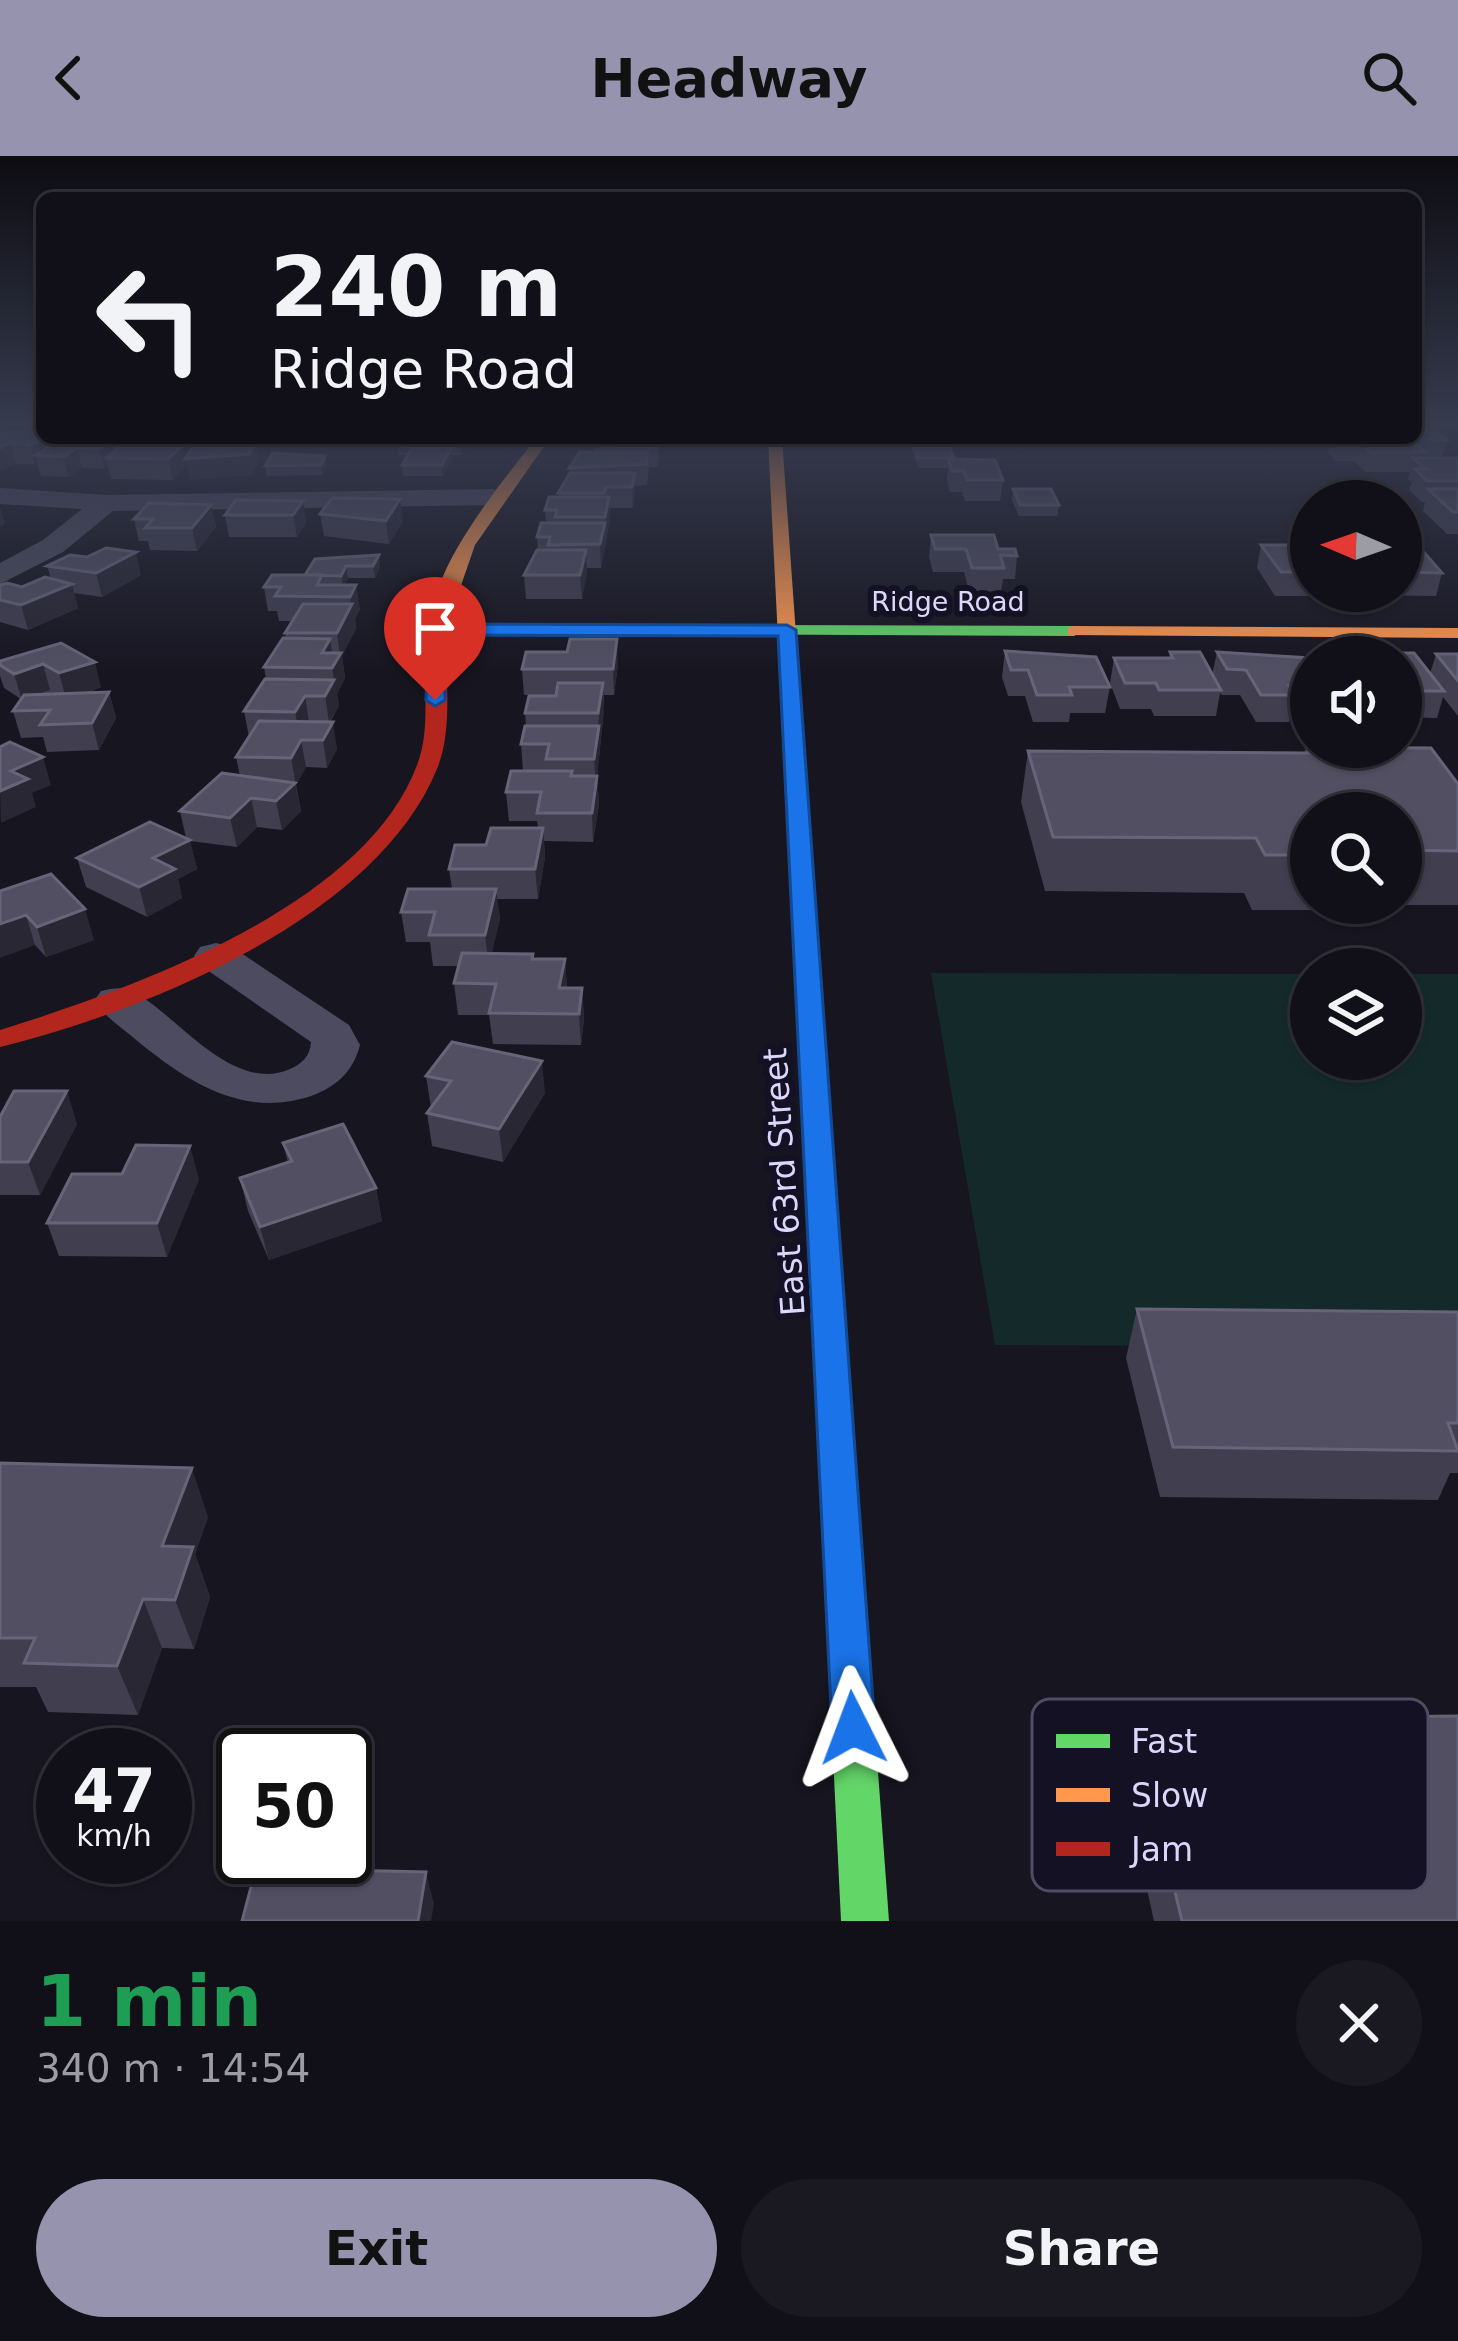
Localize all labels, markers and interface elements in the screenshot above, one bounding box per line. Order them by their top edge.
icon: back [36,45,102,111]
icon: search [1356,45,1422,111]
text: Headway [591,47,867,110]
text: 240 m [270,238,562,336]
icon: left [72,240,228,396]
text: Ridge Road [270,338,577,401]
north arrow [1290,480,1422,612]
map controls [1290,480,1422,1080]
pin [384,577,486,700]
street label: Ridge Road [871,586,1025,617]
icon: arrive [402,595,468,661]
button: sound [1290,636,1422,768]
button: search [1290,792,1422,924]
button: layers [1290,948,1422,1080]
street label: East 63rd Street [755,1047,813,1317]
position arrow [790,1665,916,1791]
legend [1032,1699,1428,1891]
text: Fast [1131,1722,1197,1761]
speed limit sign: 50 [216,1728,372,1884]
text: 47 [72,1756,156,1826]
text: Slow [1131,1776,1208,1815]
text: km/h [76,1818,152,1853]
text: Jam [1129,1830,1193,1869]
text: 1 min [36,1959,262,2043]
button: close [1296,1960,1422,2086]
text: 340 m · 14:54 [36,2046,310,2091]
button: Exit [36,2179,717,2317]
button: Share [741,2179,1422,2317]

